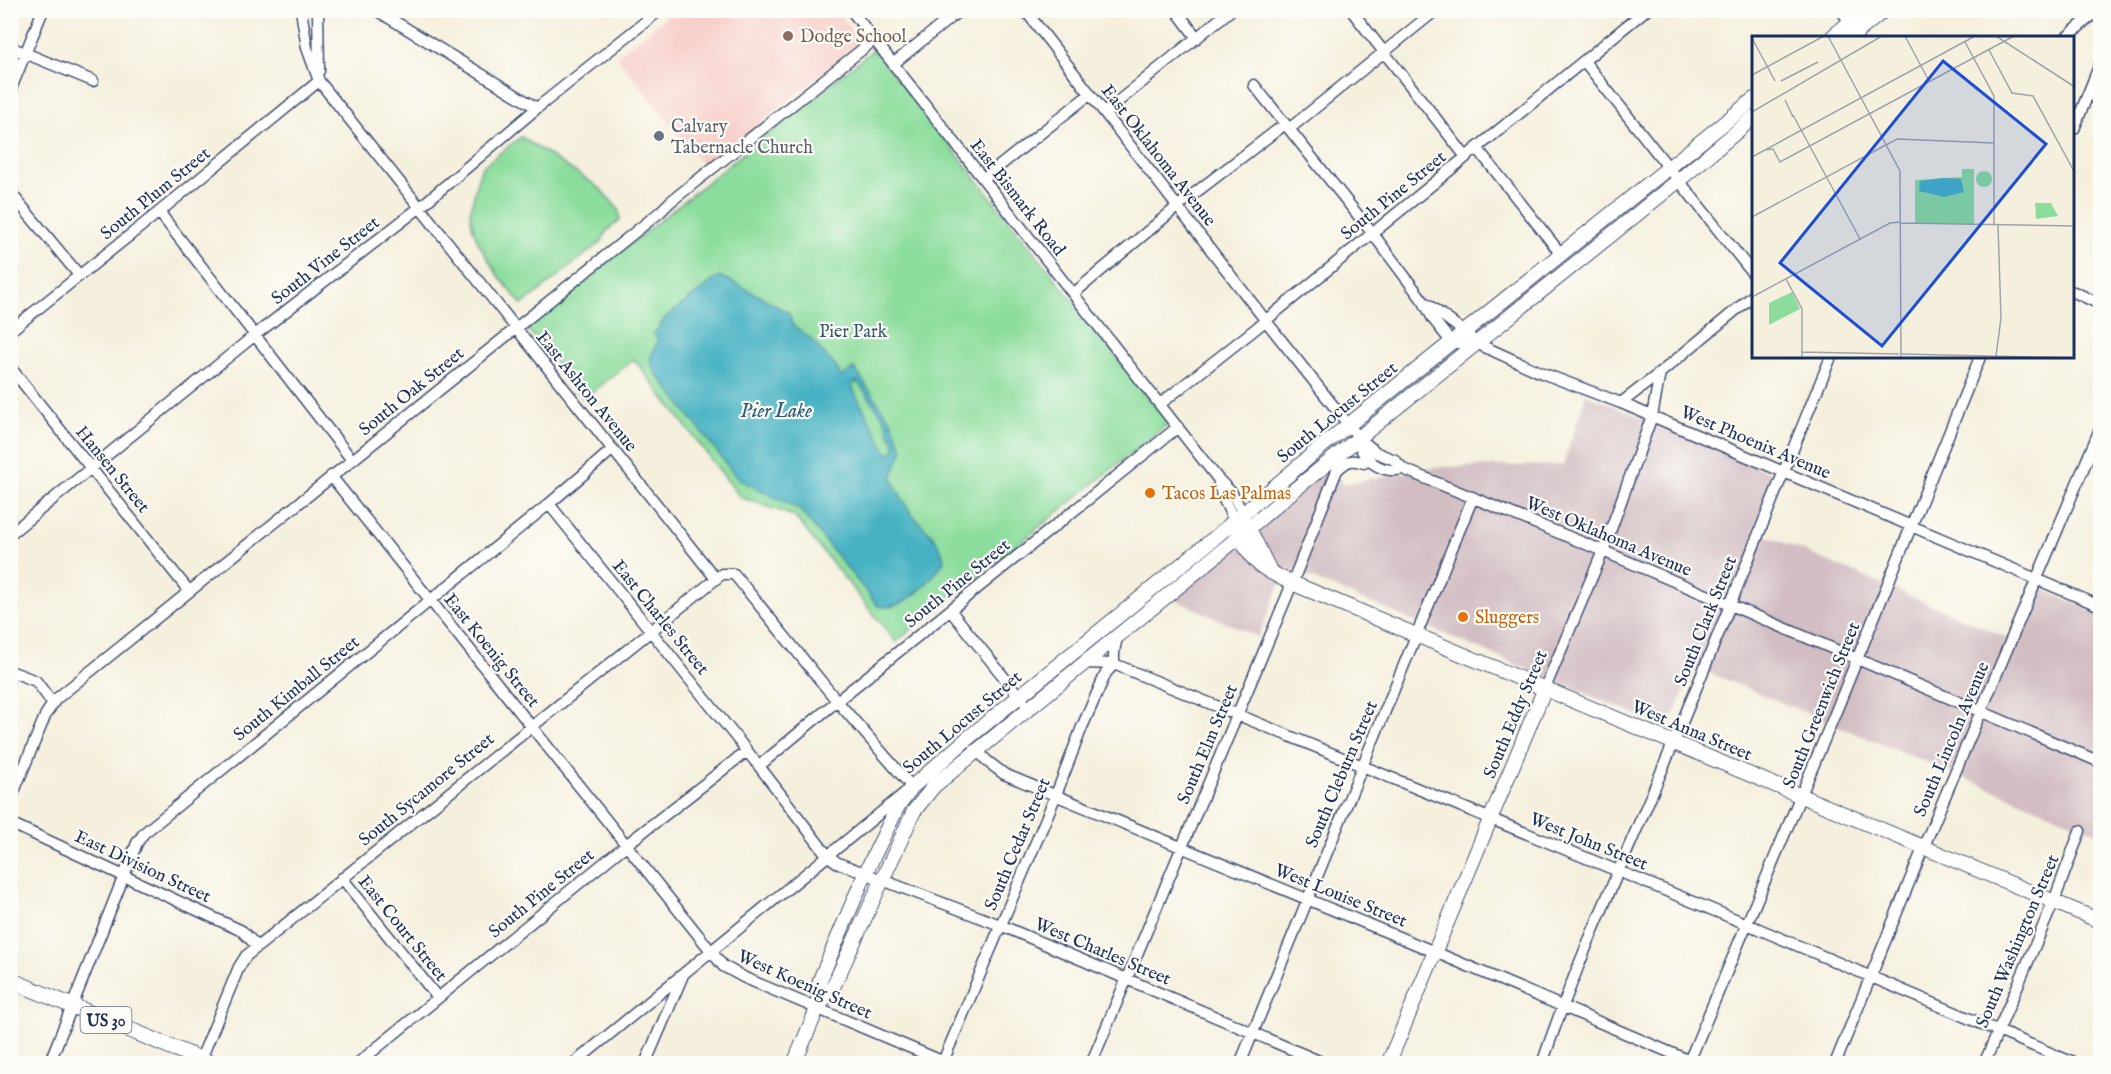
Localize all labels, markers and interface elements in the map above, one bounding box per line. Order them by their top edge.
place label: Dodge School [800,26,907,49]
marker: Dodge School [781,29,795,43]
inset map [1752,36,2075,358]
street label: East Oklahoma Avenue [1095,80,1220,231]
place label: Calvary Tabernacle Church [671,116,813,160]
marker: Calvary Tabernacle Church [652,129,666,143]
street label: East Bismark Road [964,135,1070,261]
street label: South Plum Street [96,143,216,246]
street label: South Pine Street [1336,146,1452,246]
street label: South Vine Street [267,212,385,311]
park label: Pier Park [819,321,887,344]
street label: East Ashton Avenue [530,327,642,457]
street label: South Oak Street [355,343,469,442]
street label: South Locust Street [1273,357,1403,469]
water label: Pier Lake [740,399,812,424]
street label: West Phoenix Avenue [1677,401,1834,485]
street label: Hansen Street [70,422,154,518]
place label: Tacos Las Palmas [1162,483,1291,506]
marker: Tacos Las Palmas [1143,486,1157,500]
street label: West Oklahoma Avenue [1522,492,1695,583]
street label: South Pine Street [900,534,1016,634]
street label: South Clark Street [1670,553,1743,690]
street label: East Charles Street [606,556,713,680]
street label: East Koenig Street [438,589,544,713]
place label: Sluggers [1475,607,1539,630]
marker: Sluggers [1456,610,1470,624]
street label: South Greenwich Street [1779,619,1866,792]
street label: South Kimball Street [229,631,365,747]
street label: South Eddy Street [1479,647,1554,782]
street label: South Lincoln Avenue [1909,659,1995,820]
street label: South Locust Street [899,667,1027,780]
street label: South Elm Street [1173,681,1244,808]
street label: West Anna Street [1628,696,1755,767]
street label: South Cleburn Street [1301,698,1384,852]
street label: South Sycamore Street [354,728,499,852]
street label: South Cedar Street [980,775,1057,914]
street label: West John Street [1526,808,1651,877]
street label: East Division Street [71,826,214,909]
street label: South Pine Street [484,844,600,944]
street label: South Washington Street [1971,852,2065,1032]
street label: West Louise Street [1271,859,1410,933]
street label: East Court Street [352,871,452,987]
street label: West Charles Street [1031,913,1174,991]
street label: West Koenig Street [734,945,875,1025]
road number: US 30 [80,1007,132,1033]

